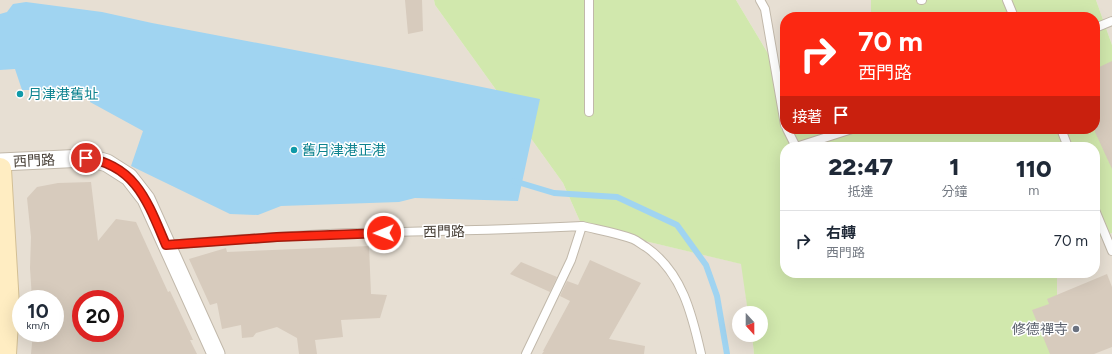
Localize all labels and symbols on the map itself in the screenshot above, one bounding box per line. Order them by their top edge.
place label: 月津港舊址 [28,86,98,103]
marker: 月津港舊址 [15,89,25,99]
pin [69,141,103,175]
place label: 舊月津港正港 [302,142,386,159]
marker: 舊月津港正港 [289,145,299,155]
street label: 西門路 [13,151,55,171]
position arrow [363,212,405,254]
street label: 西門路 [423,223,465,241]
speed limit sign: 20 [72,290,124,342]
north arrow [732,306,768,342]
place label: 修德禪寺 [1012,321,1068,338]
marker: 修德禪寺 [1071,324,1081,334]

